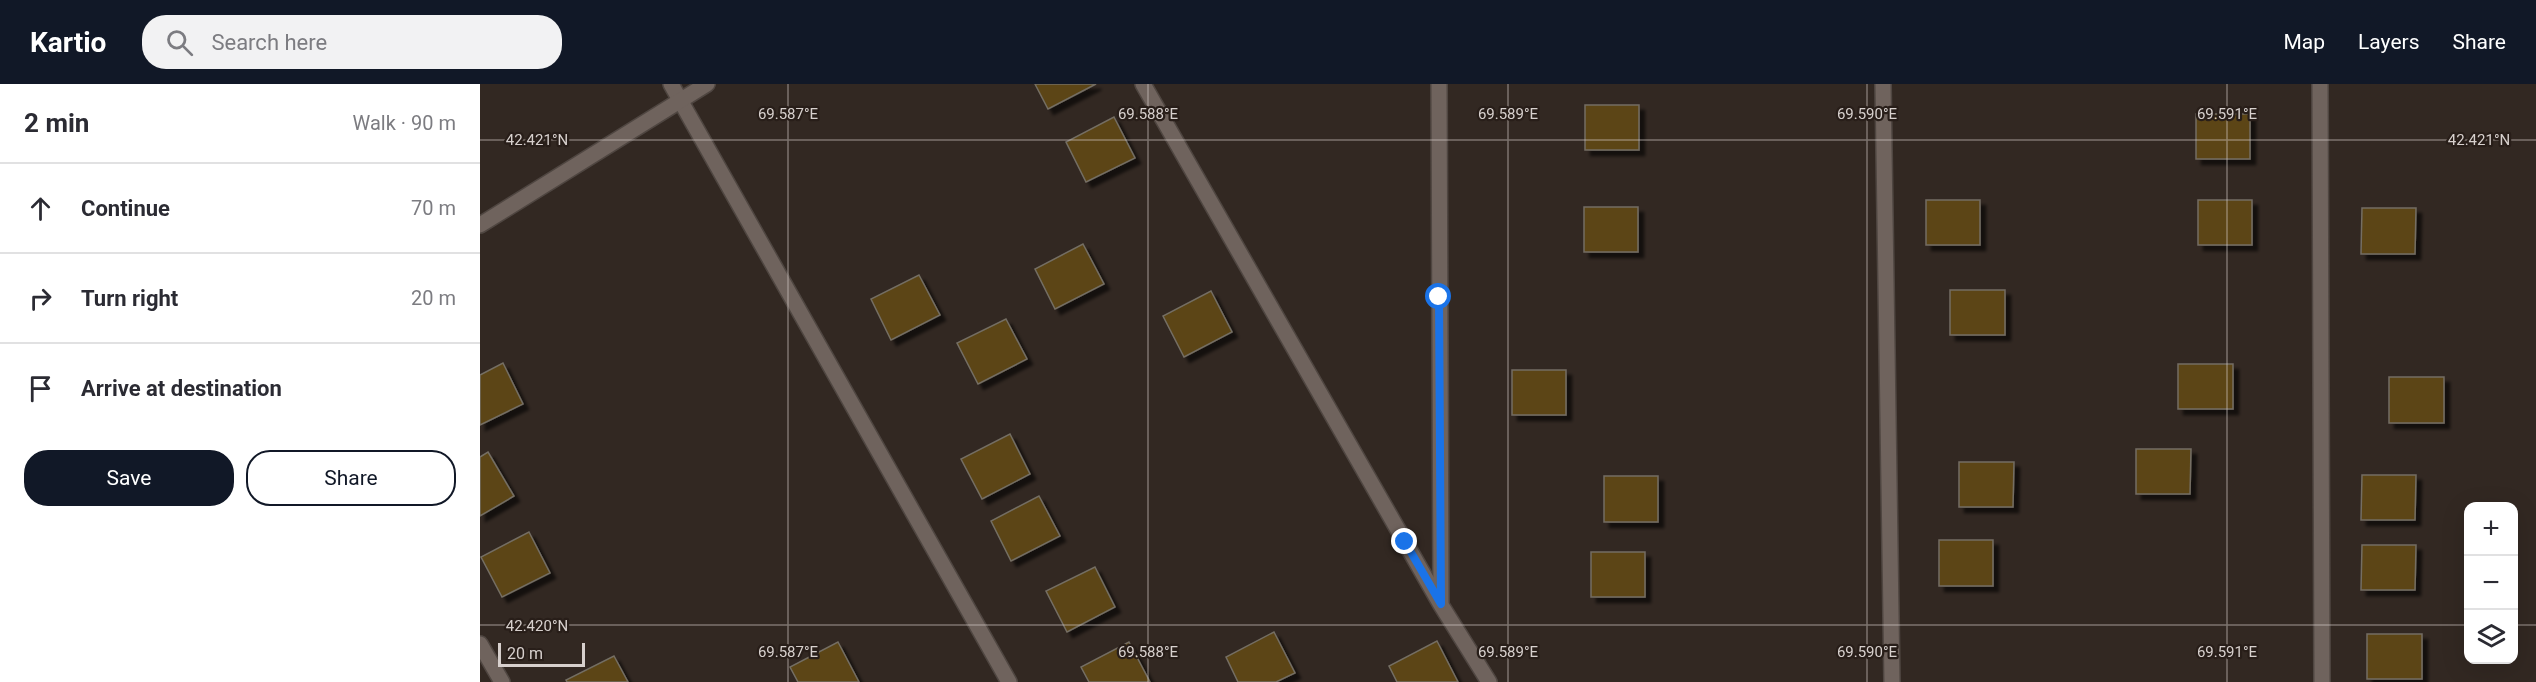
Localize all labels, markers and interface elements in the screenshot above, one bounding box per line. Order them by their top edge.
search box [142,15,562,69]
text: Kartio [30,26,106,59]
icon: search [163,26,196,59]
text: Search here [211,30,327,55]
text: Map [2283,30,2325,54]
text: Layers [2358,30,2419,54]
text: Share [2452,30,2506,54]
text: 69.587°E [758,105,819,123]
text: 69.588°E [1118,105,1179,123]
text: 69.589°E [1478,105,1539,123]
text: 69.590°E [1837,105,1898,123]
text: 69.591°E [2197,105,2258,123]
text: 2 min [24,108,89,138]
text: Walk · 90 m [353,111,456,135]
text: 42.421°N [506,131,568,149]
text: 42.421°N [2448,131,2510,149]
icon: ahead [24,192,57,225]
text: Continue [81,196,170,221]
text: 70 m [411,196,456,220]
icon: right [24,282,57,315]
route start [1425,283,1451,309]
text: Turn right [81,286,178,311]
text: 20 m [411,286,456,310]
icon: arrive [24,372,57,405]
text: Arrive at destination [81,376,282,401]
button: Save [24,450,234,506]
button: Share [246,450,456,506]
map controls [2464,502,2518,664]
button: + [2464,502,2518,556]
route end [1391,528,1417,554]
button: − [2464,556,2518,610]
button: layers [2464,610,2518,664]
text: 42.420°N [506,617,568,635]
scale bar [498,640,585,668]
text: 69.587°E [758,643,819,661]
text: 69.588°E [1118,643,1179,661]
text: 69.589°E [1478,643,1539,661]
text: 69.590°E [1837,643,1898,661]
text: 69.591°E [2197,643,2258,661]
text: 20 m [507,644,543,663]

